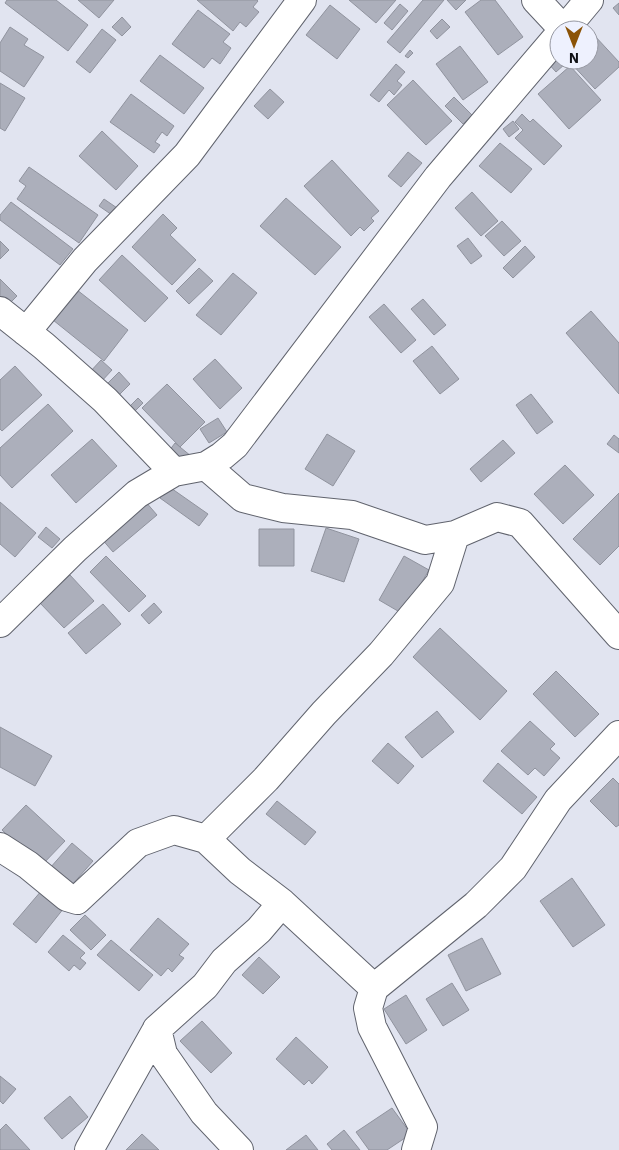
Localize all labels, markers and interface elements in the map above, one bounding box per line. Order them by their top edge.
north arrow [549,20,599,70]
text: N [569,49,579,67]

